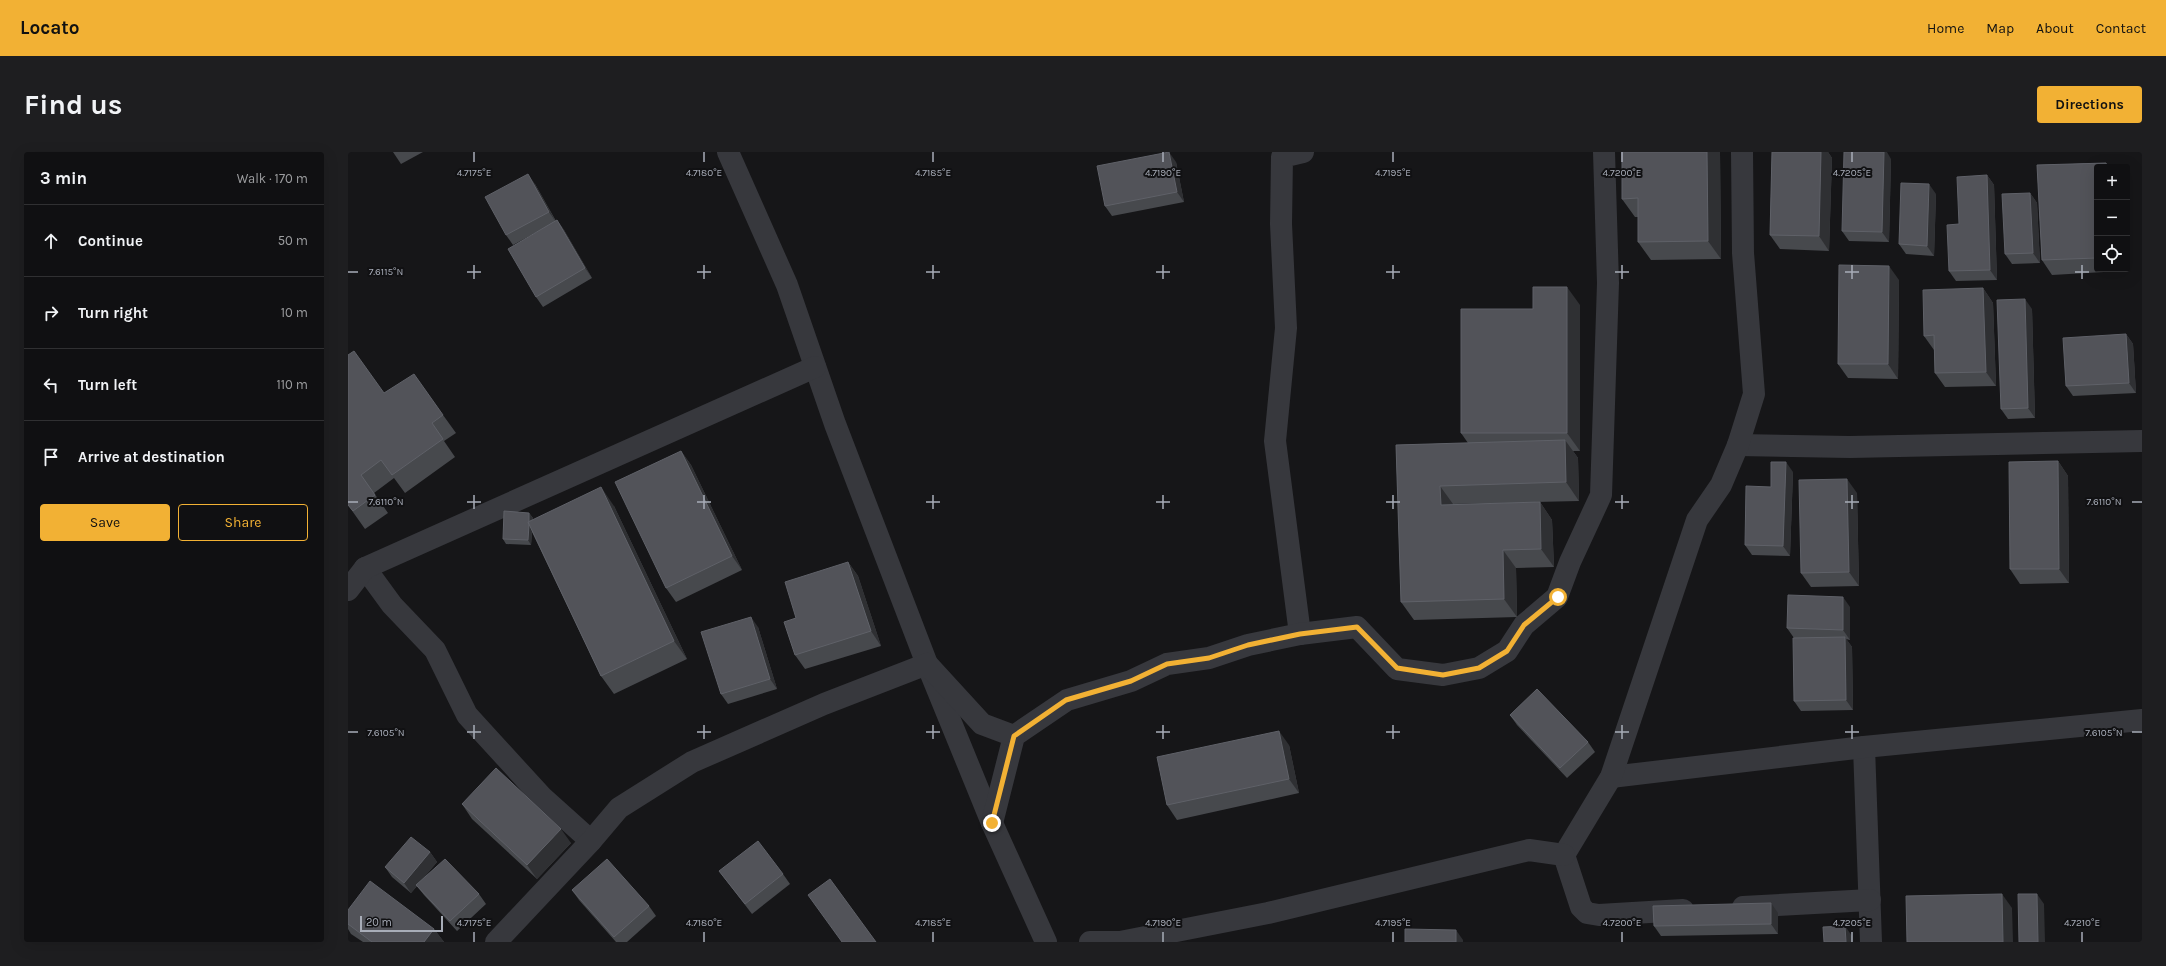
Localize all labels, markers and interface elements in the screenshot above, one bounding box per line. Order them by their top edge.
text: Locato [20,17,80,39]
text: Home [1927,20,1964,37]
text: Map [1986,20,2014,37]
text: About [2036,20,2074,37]
text: Contact [2096,20,2146,37]
button: Directions [2037,86,2142,123]
text: Find us [24,88,123,121]
map controls [2094,164,2130,272]
button: + [2094,164,2130,200]
text: 4.7175°E [457,167,491,179]
text: 4.7180°E [686,167,722,179]
text: 4.7185°E [915,167,951,179]
text: 4.7190°E [1145,167,1181,179]
text: 4.7195°E [1375,167,1411,179]
text: 4.7200°E [1603,167,1641,179]
text: 4.7205°E [1833,167,1871,179]
text: 3 min [40,168,87,188]
text: Walk · 170 m [237,171,308,186]
button: − [2094,200,2130,236]
icon: ahead [40,230,62,252]
text: Continue [78,232,143,250]
text: 50 m [278,233,308,248]
button: locate [2094,236,2130,272]
text: 7.6115°N [369,266,403,278]
icon: right [40,302,62,324]
text: Turn right [78,304,148,322]
text: 10 m [281,305,308,320]
icon: left [40,374,62,396]
text: Turn left [78,376,137,394]
text: 110 m [276,377,308,392]
icon: arrive [40,446,62,468]
text: Arrive at destination [78,448,225,466]
text: 7.6110°N [369,496,404,508]
text: 7.6110°N [2087,496,2122,508]
button: Save [40,504,170,541]
button: Share [178,504,308,541]
route start [1549,588,1567,606]
text: 7.6105°N [367,727,405,739]
text: 7.6105°N [2085,727,2123,739]
route end [983,814,1001,832]
scale bar [360,914,443,933]
text: 20 m [366,916,392,929]
text: 4.7175°E [457,917,491,929]
text: 4.7180°E [686,917,722,929]
text: 4.7185°E [915,917,951,929]
text: 4.7190°E [1145,917,1181,929]
text: 4.7195°E [1375,917,1411,929]
text: 4.7200°E [1603,917,1641,929]
text: 4.7205°E [1833,917,1871,929]
text: 4.7210°E [2064,917,2100,929]

